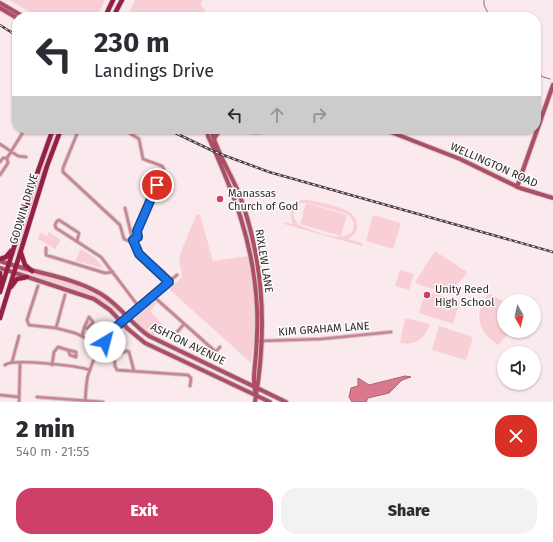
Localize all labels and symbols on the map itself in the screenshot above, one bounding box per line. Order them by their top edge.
street label: WELLINGTON ROAD [448,140,540,190]
pin [140,168,174,202]
street label: GODWIN DRIVE [7,172,41,246]
place label: Manassas Church of God [228,187,298,213]
marker: Manassas Church of God [215,194,225,204]
street label: RIXLEW LANE [253,228,275,294]
place label: Unity Reed High School [435,283,494,309]
marker: Unity Reed High School [422,290,432,300]
north arrow [497,294,541,338]
street label: KIM GRAHAM LANE [278,319,370,339]
street label: ASHTON AVENUE [148,320,228,368]
position arrow [84,321,126,363]

